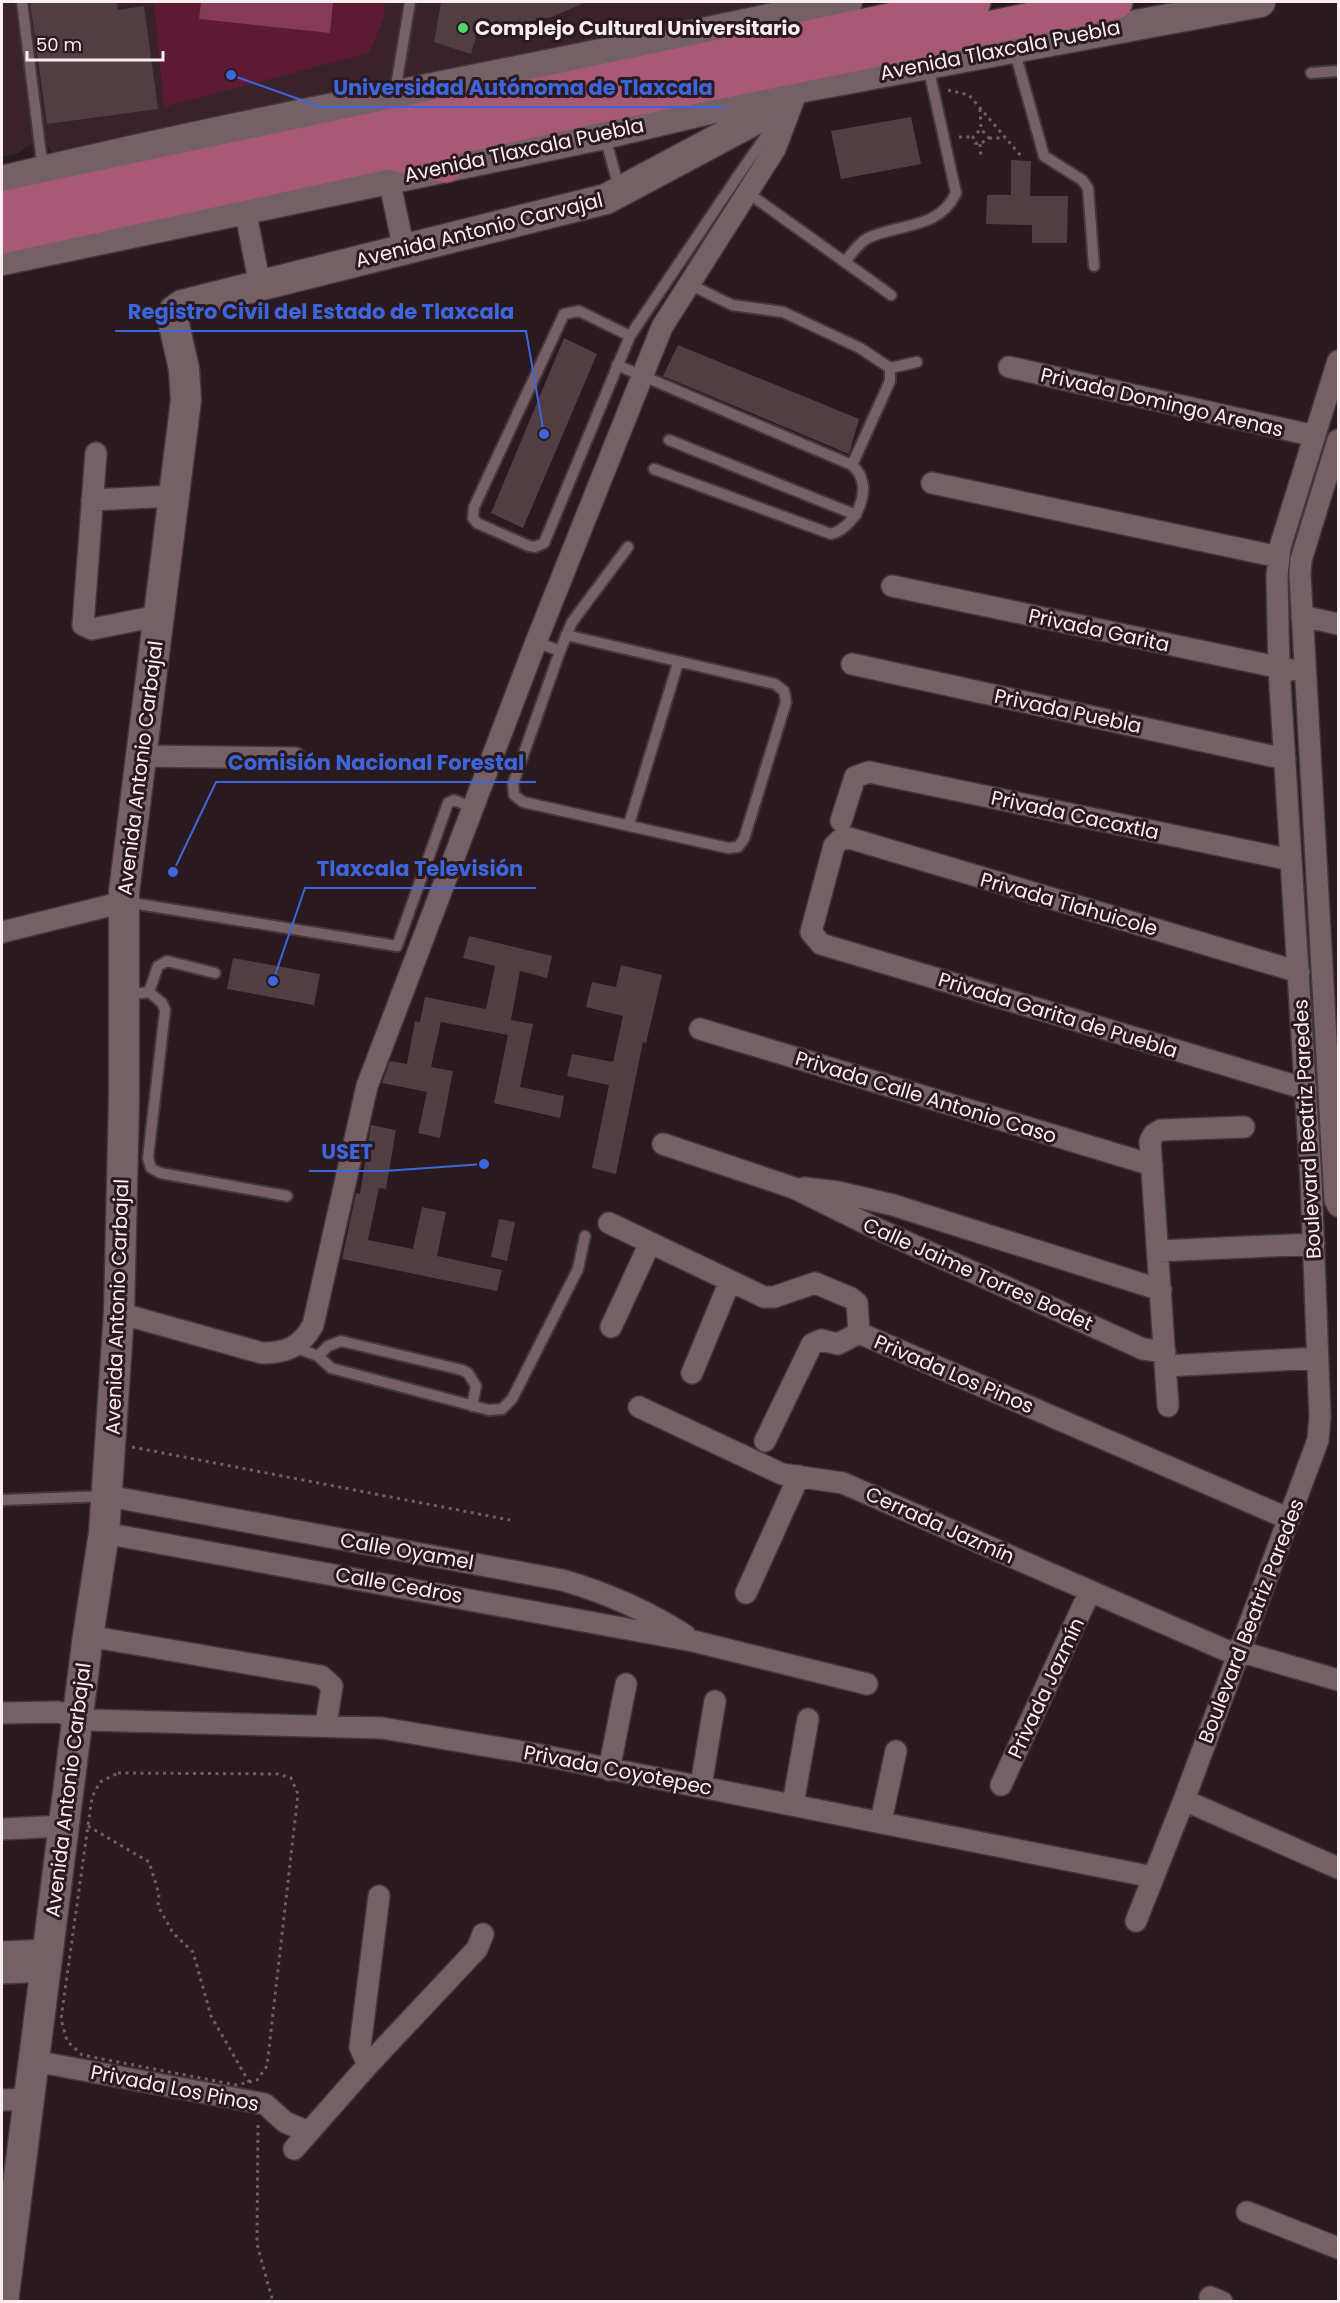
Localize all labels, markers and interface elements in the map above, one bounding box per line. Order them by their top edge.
street label: Avenida Tlaxcala Puebla [877,13,1123,87]
place label: Complejo Cultural Universitario [475,14,800,42]
marker: Complejo Cultural Universitario [456,21,470,35]
scale bar [27,24,164,62]
text: 50 m [36,32,82,57]
callout: Universidad Autónoma de Tlaxcala [321,68,725,107]
text: Universidad Autónoma de Tlaxcala [333,73,713,102]
street label: Avenida Tlaxcala Puebla [402,111,646,189]
street label: Avenida Antonio Carvajal [352,186,606,274]
callout: Registro Civil del Estado de Tlaxcala [115,292,526,331]
text: Registro Civil del Estado de Tlaxcala [128,297,514,326]
street label: Privada Domingo Arenas [1038,360,1286,444]
street label: Privada Garita [1026,601,1172,659]
street label: Avenida Antonio Carbajal [110,639,170,897]
street label: Privada Puebla [992,682,1144,740]
callout: Comisión Nacional Forestal [216,743,536,782]
text: Comisión Nacional Forestal [228,748,524,777]
street label: Privada Cacaxtla [988,784,1162,846]
callout: Tlaxcala Televisión [305,849,536,888]
text: Tlaxcala Televisión [317,854,523,883]
street label: Privada Tlahuicole [977,865,1161,943]
street label: Privada Garita de Puebla [935,965,1181,1065]
street label: Boulevard Beatriz Paredes [1286,999,1328,1259]
street label: Privada Calle Antonio Caso [792,1044,1060,1150]
callout: USET [309,1132,384,1171]
text: USET [321,1137,373,1166]
street label: Avenida Antonio Carbajal [99,1178,135,1436]
street label: Calle Jaime Torres Bodet [859,1211,1097,1337]
street label: Privada Los Pinos [870,1328,1038,1420]
street label: Cerrada Jazmín [861,1480,1019,1570]
street label: Boulevard Beatriz Paredes [1191,1495,1311,1747]
street label: Calle Oyamel [338,1525,476,1577]
street label: Calle Cedros [333,1560,465,1610]
street label: Privada Jazmín [1001,1613,1091,1763]
street label: Avenida Antonio Carbajal [38,1661,98,1919]
street label: Privada Coyotepec [522,1738,714,1802]
street label: Privada Los Pinos [88,2058,262,2118]

